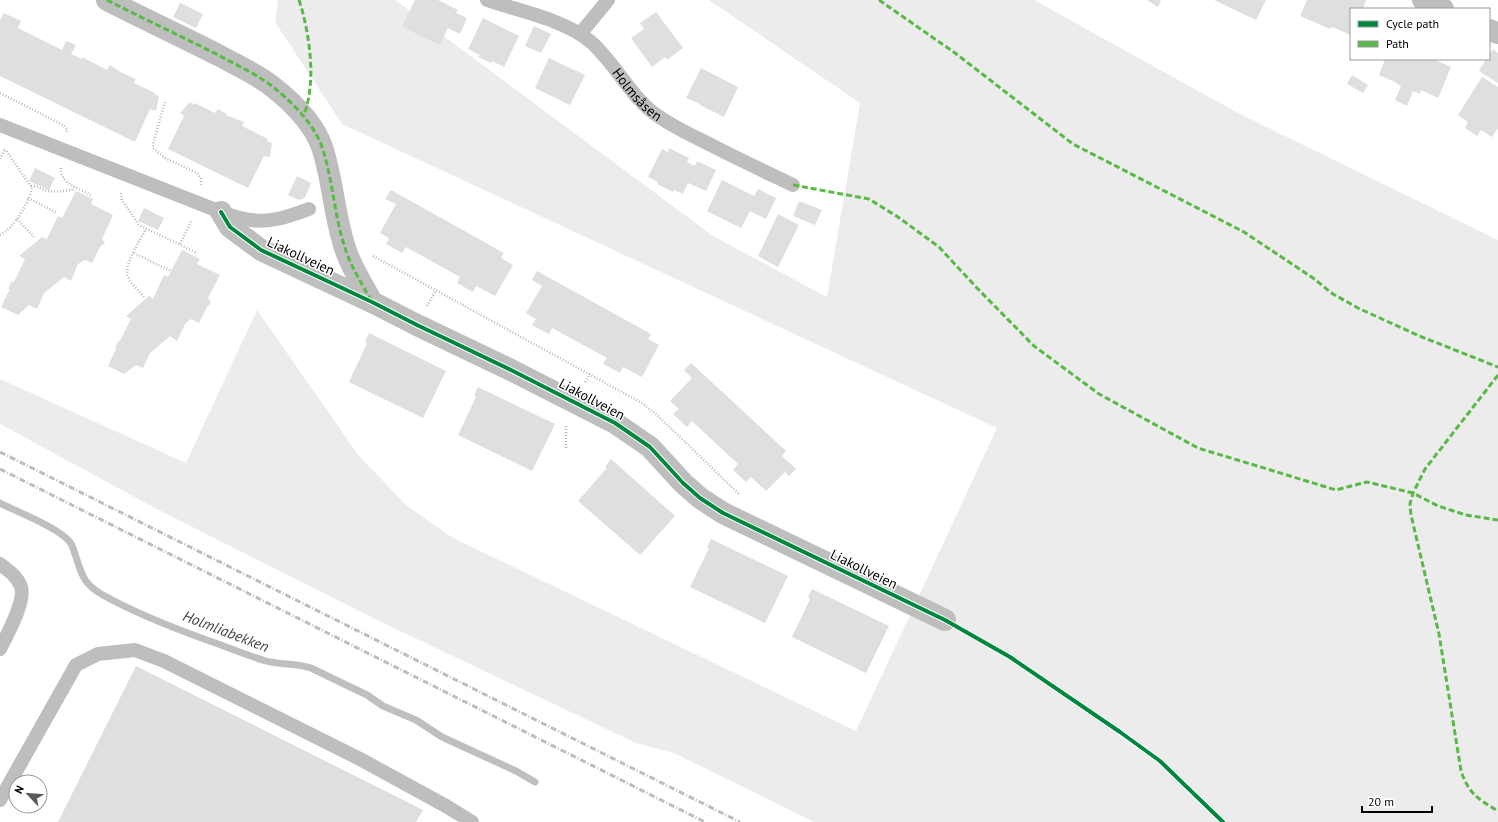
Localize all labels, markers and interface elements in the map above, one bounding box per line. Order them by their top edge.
legend [1350,8,1490,60]
text: Cycle path [1386,16,1439,31]
text: Path [1386,36,1409,51]
street label: Holmsåsen [608,64,666,125]
street label: Liakollveien [264,233,338,279]
street label: Liakollveien [556,374,628,424]
street label: Liakollveien [828,545,900,593]
water label: Holmliabekken [180,606,272,656]
north arrow [8,774,48,814]
text: N [11,783,27,796]
scale bar [1362,788,1432,814]
text: 20 m [1368,794,1394,809]

